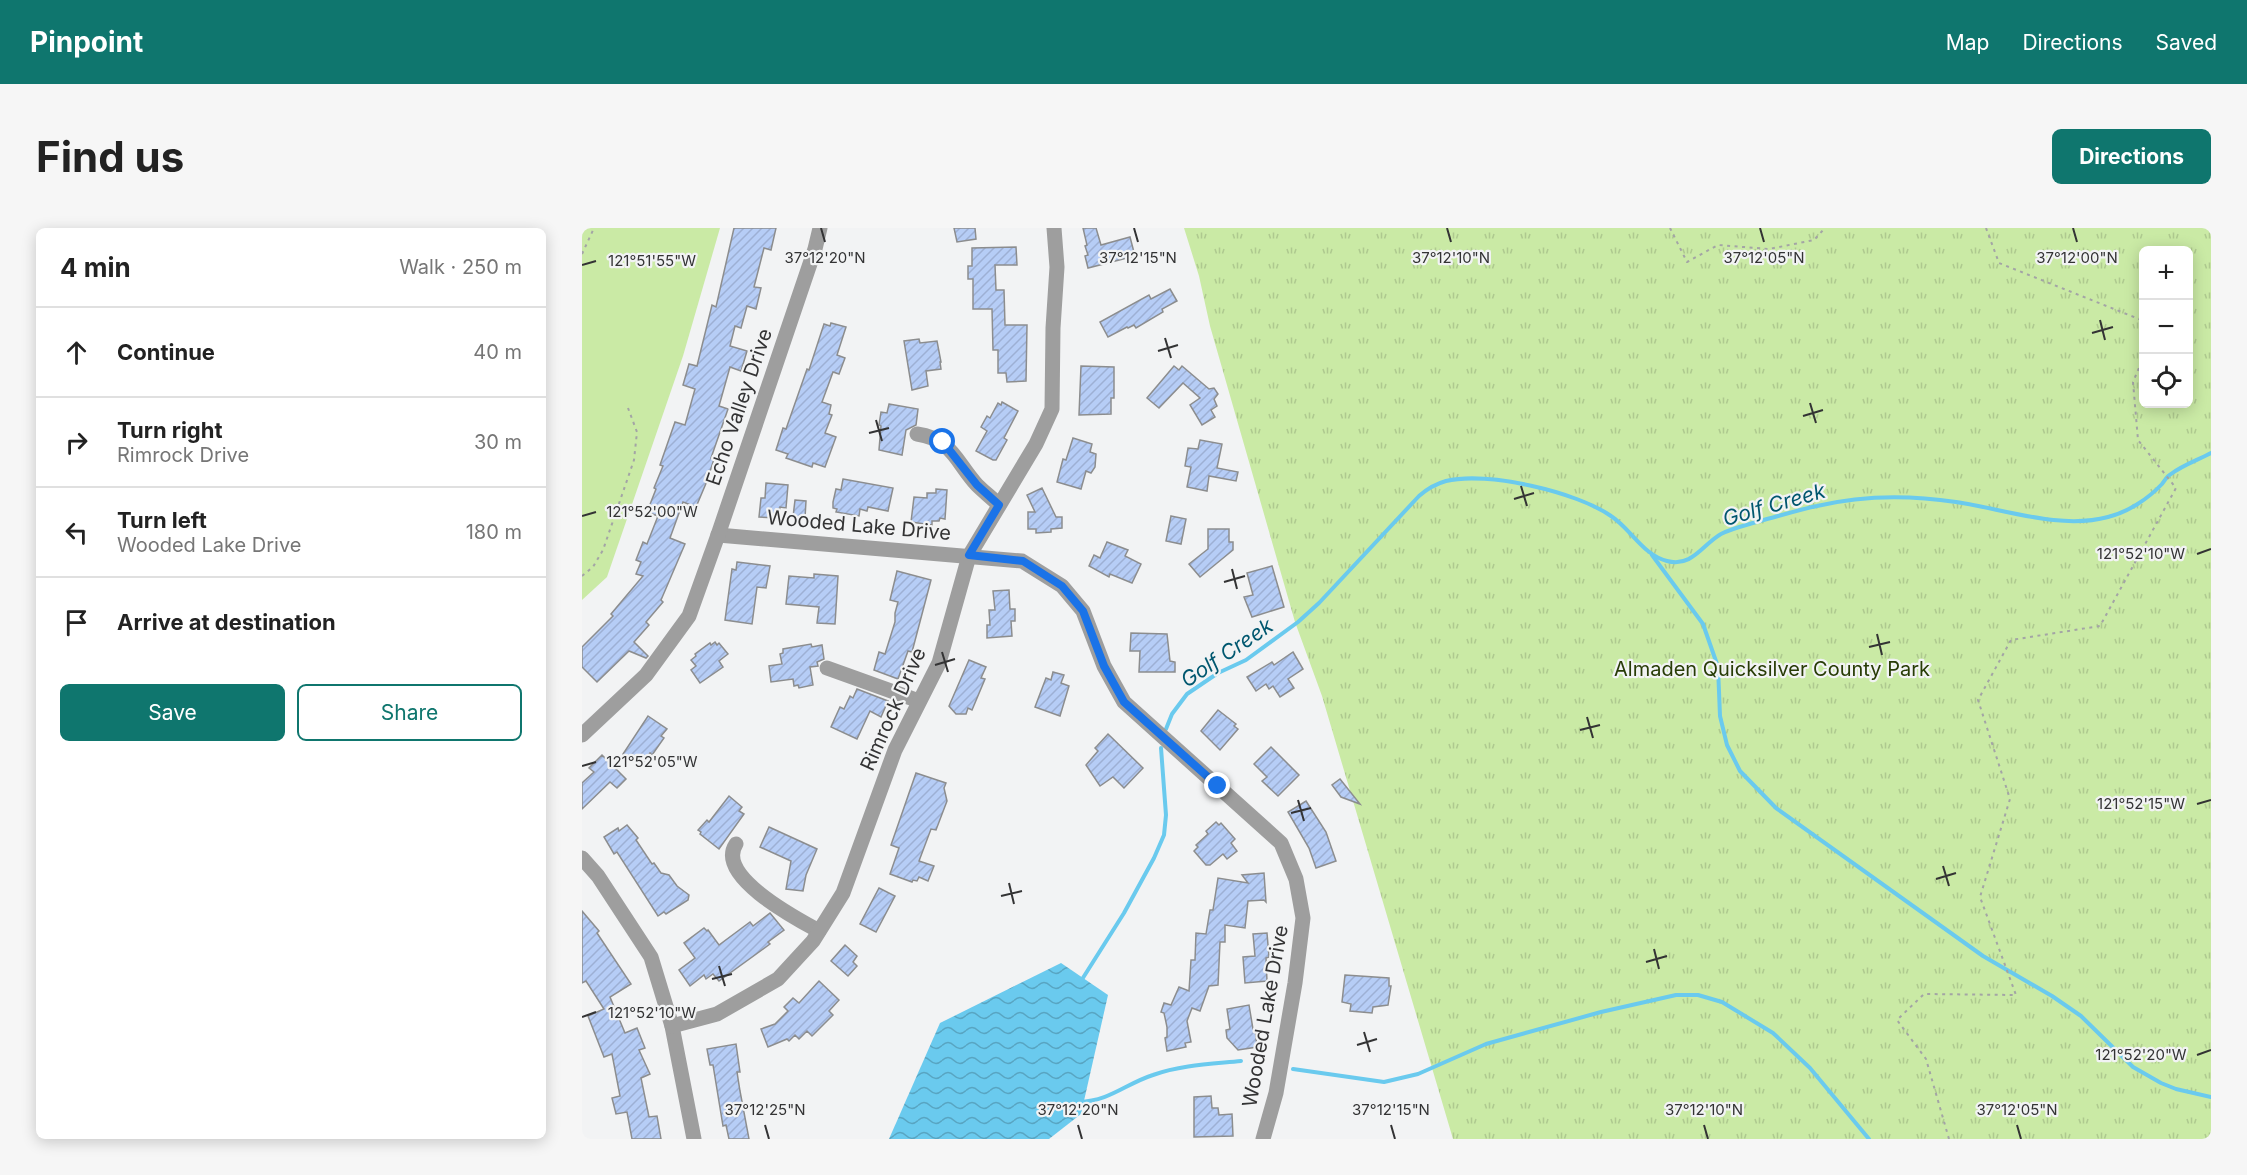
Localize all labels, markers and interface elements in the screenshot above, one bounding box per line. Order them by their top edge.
text: Pinpoint [30,25,143,59]
text: Map [1946,30,1989,55]
text: Directions [2022,30,2123,55]
text: Saved [2156,30,2217,55]
button: Directions [2052,129,2211,184]
text: Find us [36,131,184,182]
map controls [2139,246,2193,408]
button: + [2139,246,2193,300]
text: 37°12'20"N [784,248,866,267]
text: 37°12'15"N [1099,248,1177,267]
text: 37°12'10"N [1412,248,1490,267]
text: 37°12'05"N [1723,248,1805,267]
text: 37°12'00"N [2036,248,2118,267]
text: 121°51'55"W [608,251,696,270]
text: 4 min [60,252,131,283]
text: Walk · 250 m [399,255,522,279]
button: − [2139,300,2193,354]
street label: Echo Valley Drive [701,325,777,489]
icon: ahead [60,336,93,369]
text: Continue [117,339,215,365]
text: 40 m [473,340,522,364]
button: locate [2139,354,2193,408]
text: Turn right [117,417,223,443]
icon: right [60,426,93,459]
route start [929,428,955,454]
text: 30 m [474,430,522,454]
text: Rimrock Drive [117,443,249,467]
water label: Golf Creek [1720,478,1829,531]
text: 121°52'00"W [606,502,698,521]
street label: Wooded Lake Drive [766,505,952,545]
text: Turn left [117,507,207,533]
icon: left [60,516,93,549]
text: 180 m [466,520,522,544]
text: Wooded Lake Drive [117,533,301,557]
text: 121°52'10"W [2097,544,2185,563]
icon: arrive [60,606,93,639]
text: Arrive at destination [117,609,336,635]
water label: Golf Creek [1176,612,1278,693]
street label: Rimrock Drive [855,644,931,774]
park label: Almaden Quicksilver County Park [1614,657,1930,681]
button: Save [60,684,285,741]
button: Share [297,684,522,741]
text: 121°52'05"W [606,752,698,771]
route end [1204,772,1230,798]
text: 121°52'15"W [2097,794,2185,813]
street label: Wooded Lake Drive [1237,923,1293,1109]
text: 121°52'10"W [608,1003,696,1022]
text: 121°52'20"W [2095,1045,2187,1064]
text: 37°12'25"N [725,1100,805,1119]
text: 37°12'20"N [1037,1100,1119,1119]
text: 37°12'15"N [1352,1100,1430,1119]
text: 37°12'10"N [1665,1100,1743,1119]
text: 37°12'05"N [1976,1100,2058,1119]

